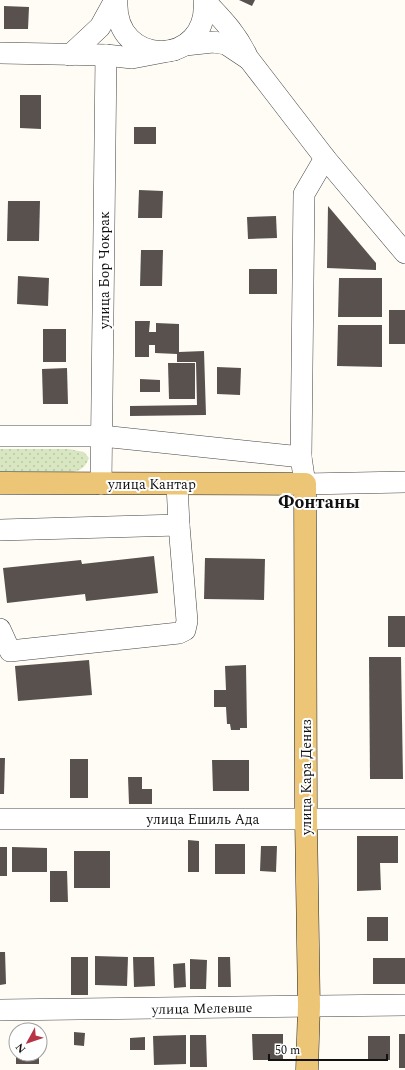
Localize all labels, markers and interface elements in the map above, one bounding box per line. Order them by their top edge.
street label: улица Бор Чокрак [94,211,115,330]
street label: улица Кантар [107,474,196,495]
district label: Фонтаны [278,489,360,516]
street label: улица Кара Дениз [296,719,317,836]
street label: улица Ешиль Ада [146,809,260,830]
street label: улица Мелевше [150,997,253,1020]
north arrow [8,1022,48,1062]
scale bar [269,1036,387,1062]
text: N [11,1039,30,1057]
text: 50 m [275,1041,300,1060]

